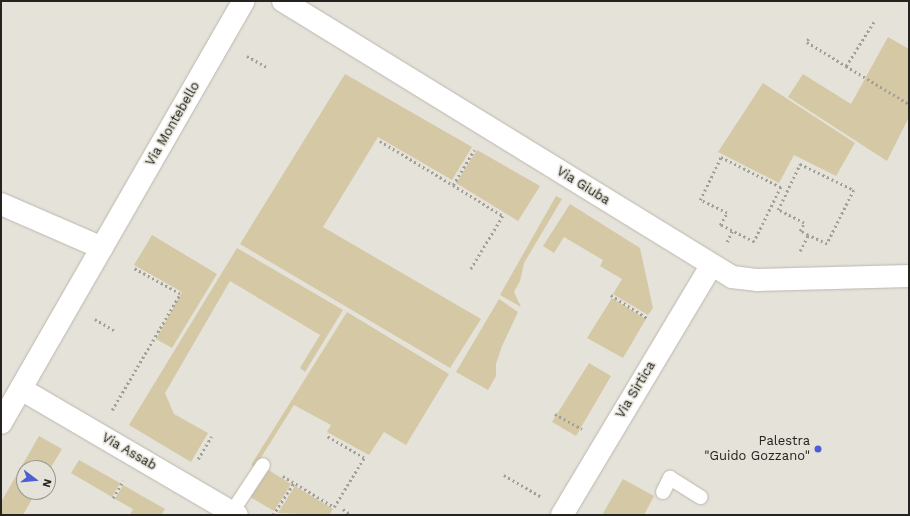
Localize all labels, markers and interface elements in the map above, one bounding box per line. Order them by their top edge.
street label: Via Montebello [143,79,203,169]
street label: Via Giuba [553,163,613,209]
street label: Via Sirtica [613,359,659,421]
street label: Via Assab [99,430,159,474]
place label: Palestra "Guido Gozzano" [704,434,810,465]
marker: Palestra "Guido Gozzano" [813,444,823,454]
north arrow [16,460,56,500]
text: N [40,477,54,489]

